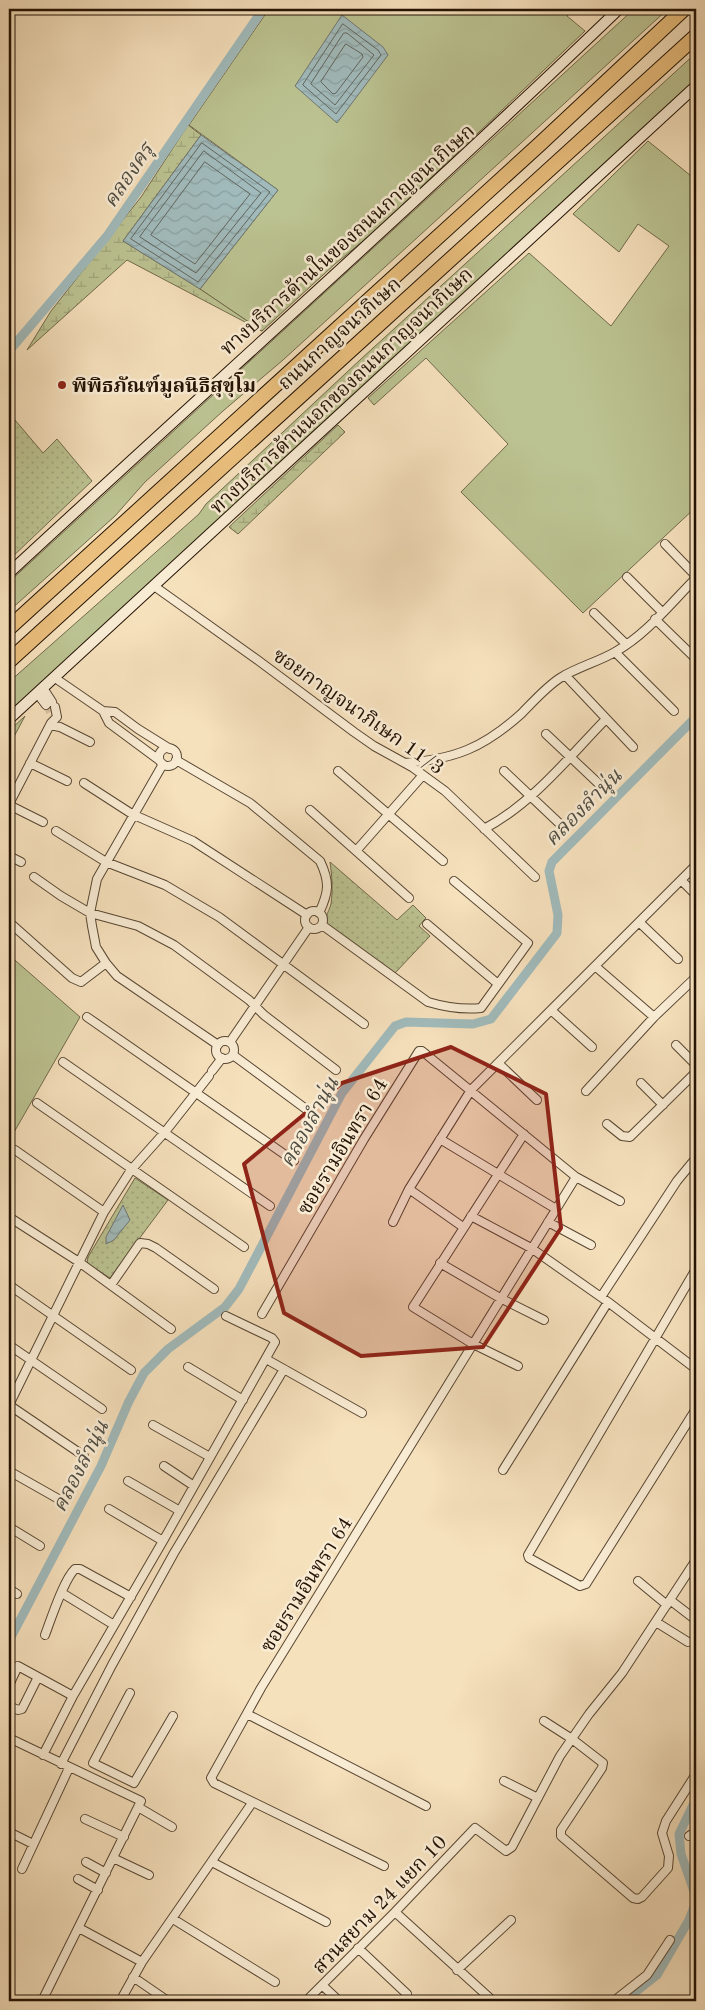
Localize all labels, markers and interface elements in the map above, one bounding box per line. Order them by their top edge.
street label: ทางบริการด้านในของถนนกาญจนาภิเษก [215,118,479,360]
water label: คลองครุ [100,138,161,213]
street label: ทางบริการด้านนอกของถนนกาญจนาภิเษก [206,263,477,518]
street label: ถนนกาญจนาภิเษก [272,271,406,395]
place label: พิพิธภัณฑ์มูลนิธิสุขุโม [72,372,256,398]
marker: พิพิธภัณฑ์มูลนิธิสุขุโม [56,379,68,391]
street label: ซอยกาญจนาภิเษก 11/3 [269,646,447,779]
water label: คลองลำนุ่น [540,764,628,852]
water label: คลองลำนุ่น [275,1073,345,1172]
street label: ซอยรามอินทรา 64 [295,1075,392,1219]
water label: คลองลำนุ่น [48,1417,115,1517]
street label: ซอยรามอินทรา 64 [258,1514,357,1656]
street label: สวนสยาม 24 แยก 10 [310,1833,451,1978]

